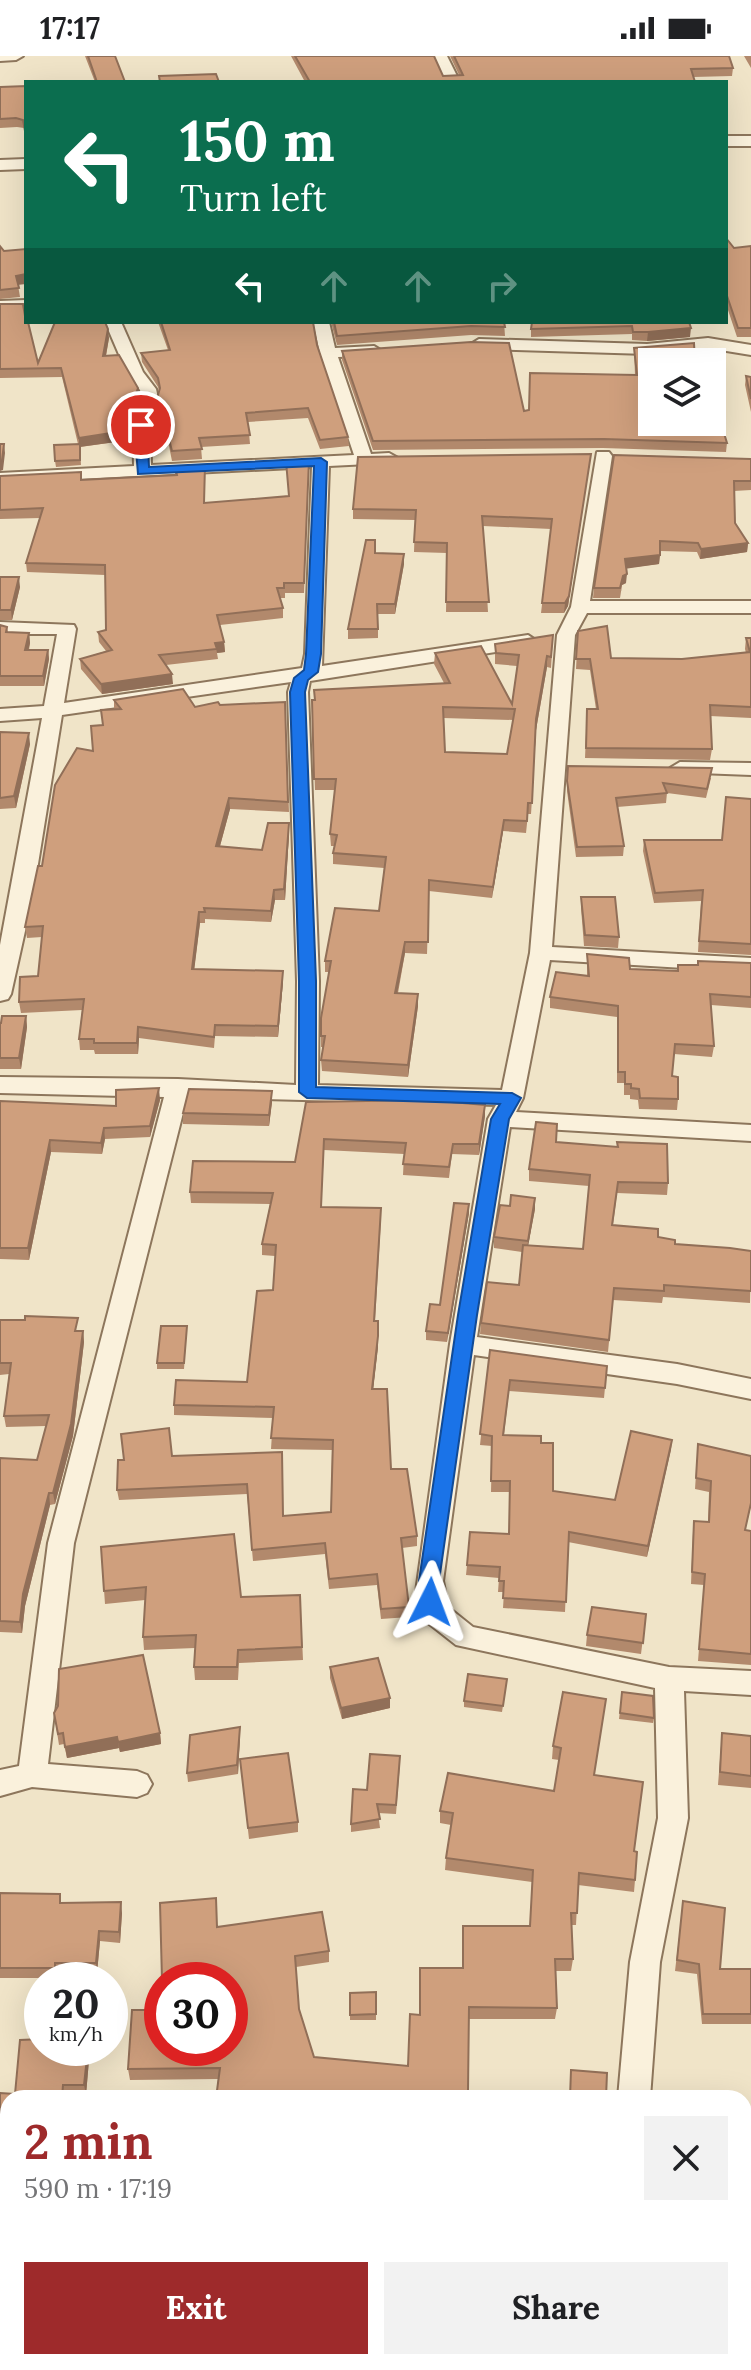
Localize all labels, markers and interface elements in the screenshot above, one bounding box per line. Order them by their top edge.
text: 17:17 [40,9,100,47]
text: 150 m [180,105,335,176]
icon: left [48,112,152,216]
text: Turn left [180,175,327,221]
icon: left [228,264,272,308]
icon: ahead [312,264,356,308]
icon: ahead [396,264,440,308]
icon: right [480,264,524,308]
map controls [638,348,726,436]
button: layers [638,348,726,436]
pin [107,391,175,459]
icon: arrive [119,403,163,447]
position arrow [388,1560,472,1644]
speed limit sign: 30 [144,1962,248,2066]
text: 20 [53,1978,99,2029]
text: km/h [49,2021,103,2046]
text: 2 min [24,2111,153,2172]
button: close [644,2116,728,2200]
text: 590 m · 17:19 [24,2172,172,2205]
button: Exit [24,2262,368,2354]
button: Share [384,2262,728,2354]

